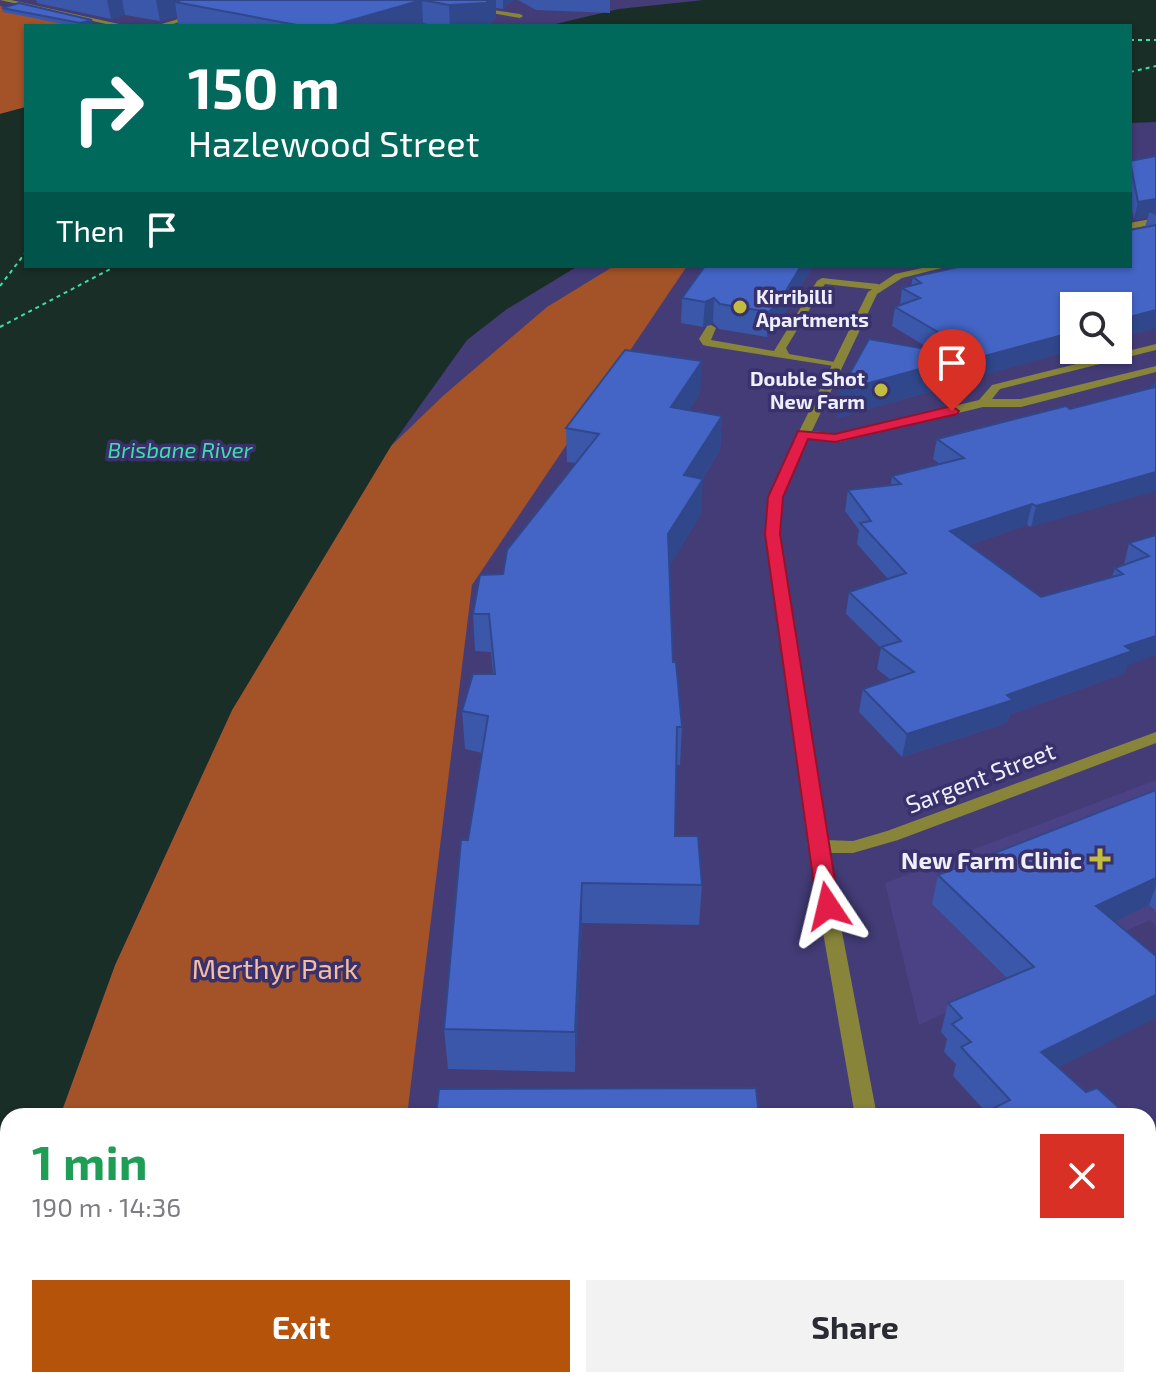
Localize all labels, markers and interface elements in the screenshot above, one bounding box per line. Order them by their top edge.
text: 150 m [188,53,340,120]
icon: right [56,56,160,160]
text: Hazlewood Street [188,121,479,164]
icon: arrive [140,208,184,252]
text: Then [56,212,124,248]
place label: Kirribilli Apartments [756,284,869,331]
map controls [1060,292,1132,364]
button: search [1060,292,1132,364]
marker: Kirribilli Apartments [731,298,749,316]
pin [918,329,986,411]
icon: arrive [930,341,974,385]
place label: Double Shot New Farm [750,366,865,413]
marker: Double Shot New Farm [872,381,890,399]
water label: Brisbane River [108,436,254,462]
street label: Sargent Street [901,735,1059,819]
place label: New Farm Clinic [901,845,1082,874]
marker: New Farm Clinic [1089,848,1111,870]
position arrow [786,864,870,948]
park label: Merthyr Park [192,951,358,985]
text: 1 min [32,1132,148,1190]
button: close [1040,1134,1124,1218]
text: 190 m · 14:36 [32,1191,181,1222]
button: Exit [32,1280,570,1372]
button: Share [586,1280,1124,1372]

